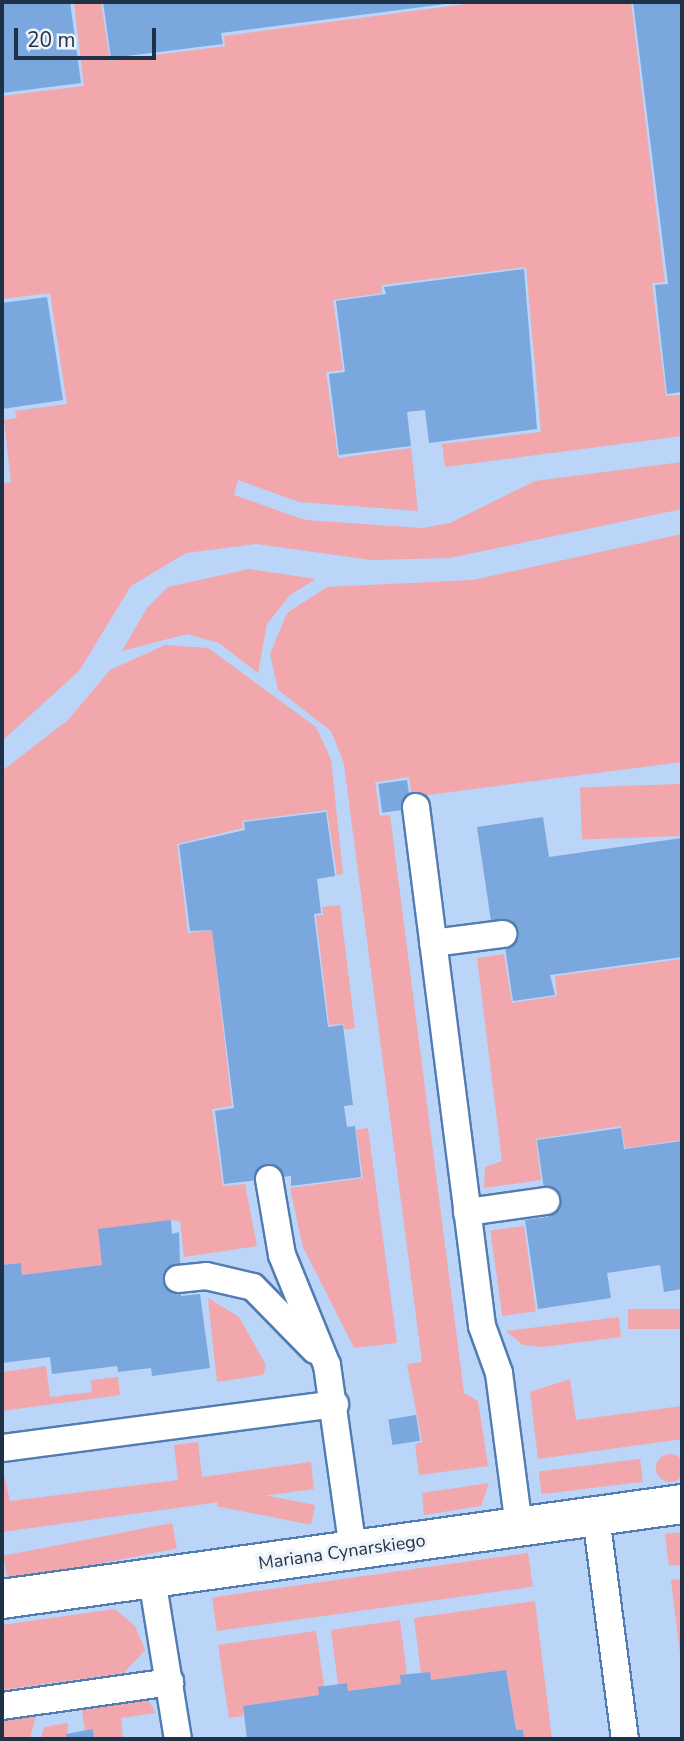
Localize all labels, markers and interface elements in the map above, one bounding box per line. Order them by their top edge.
scale bar [18,14,159,58]
text: 20 m [27,26,76,54]
street label: Mariana Cynarskiego [257,1530,427,1574]

